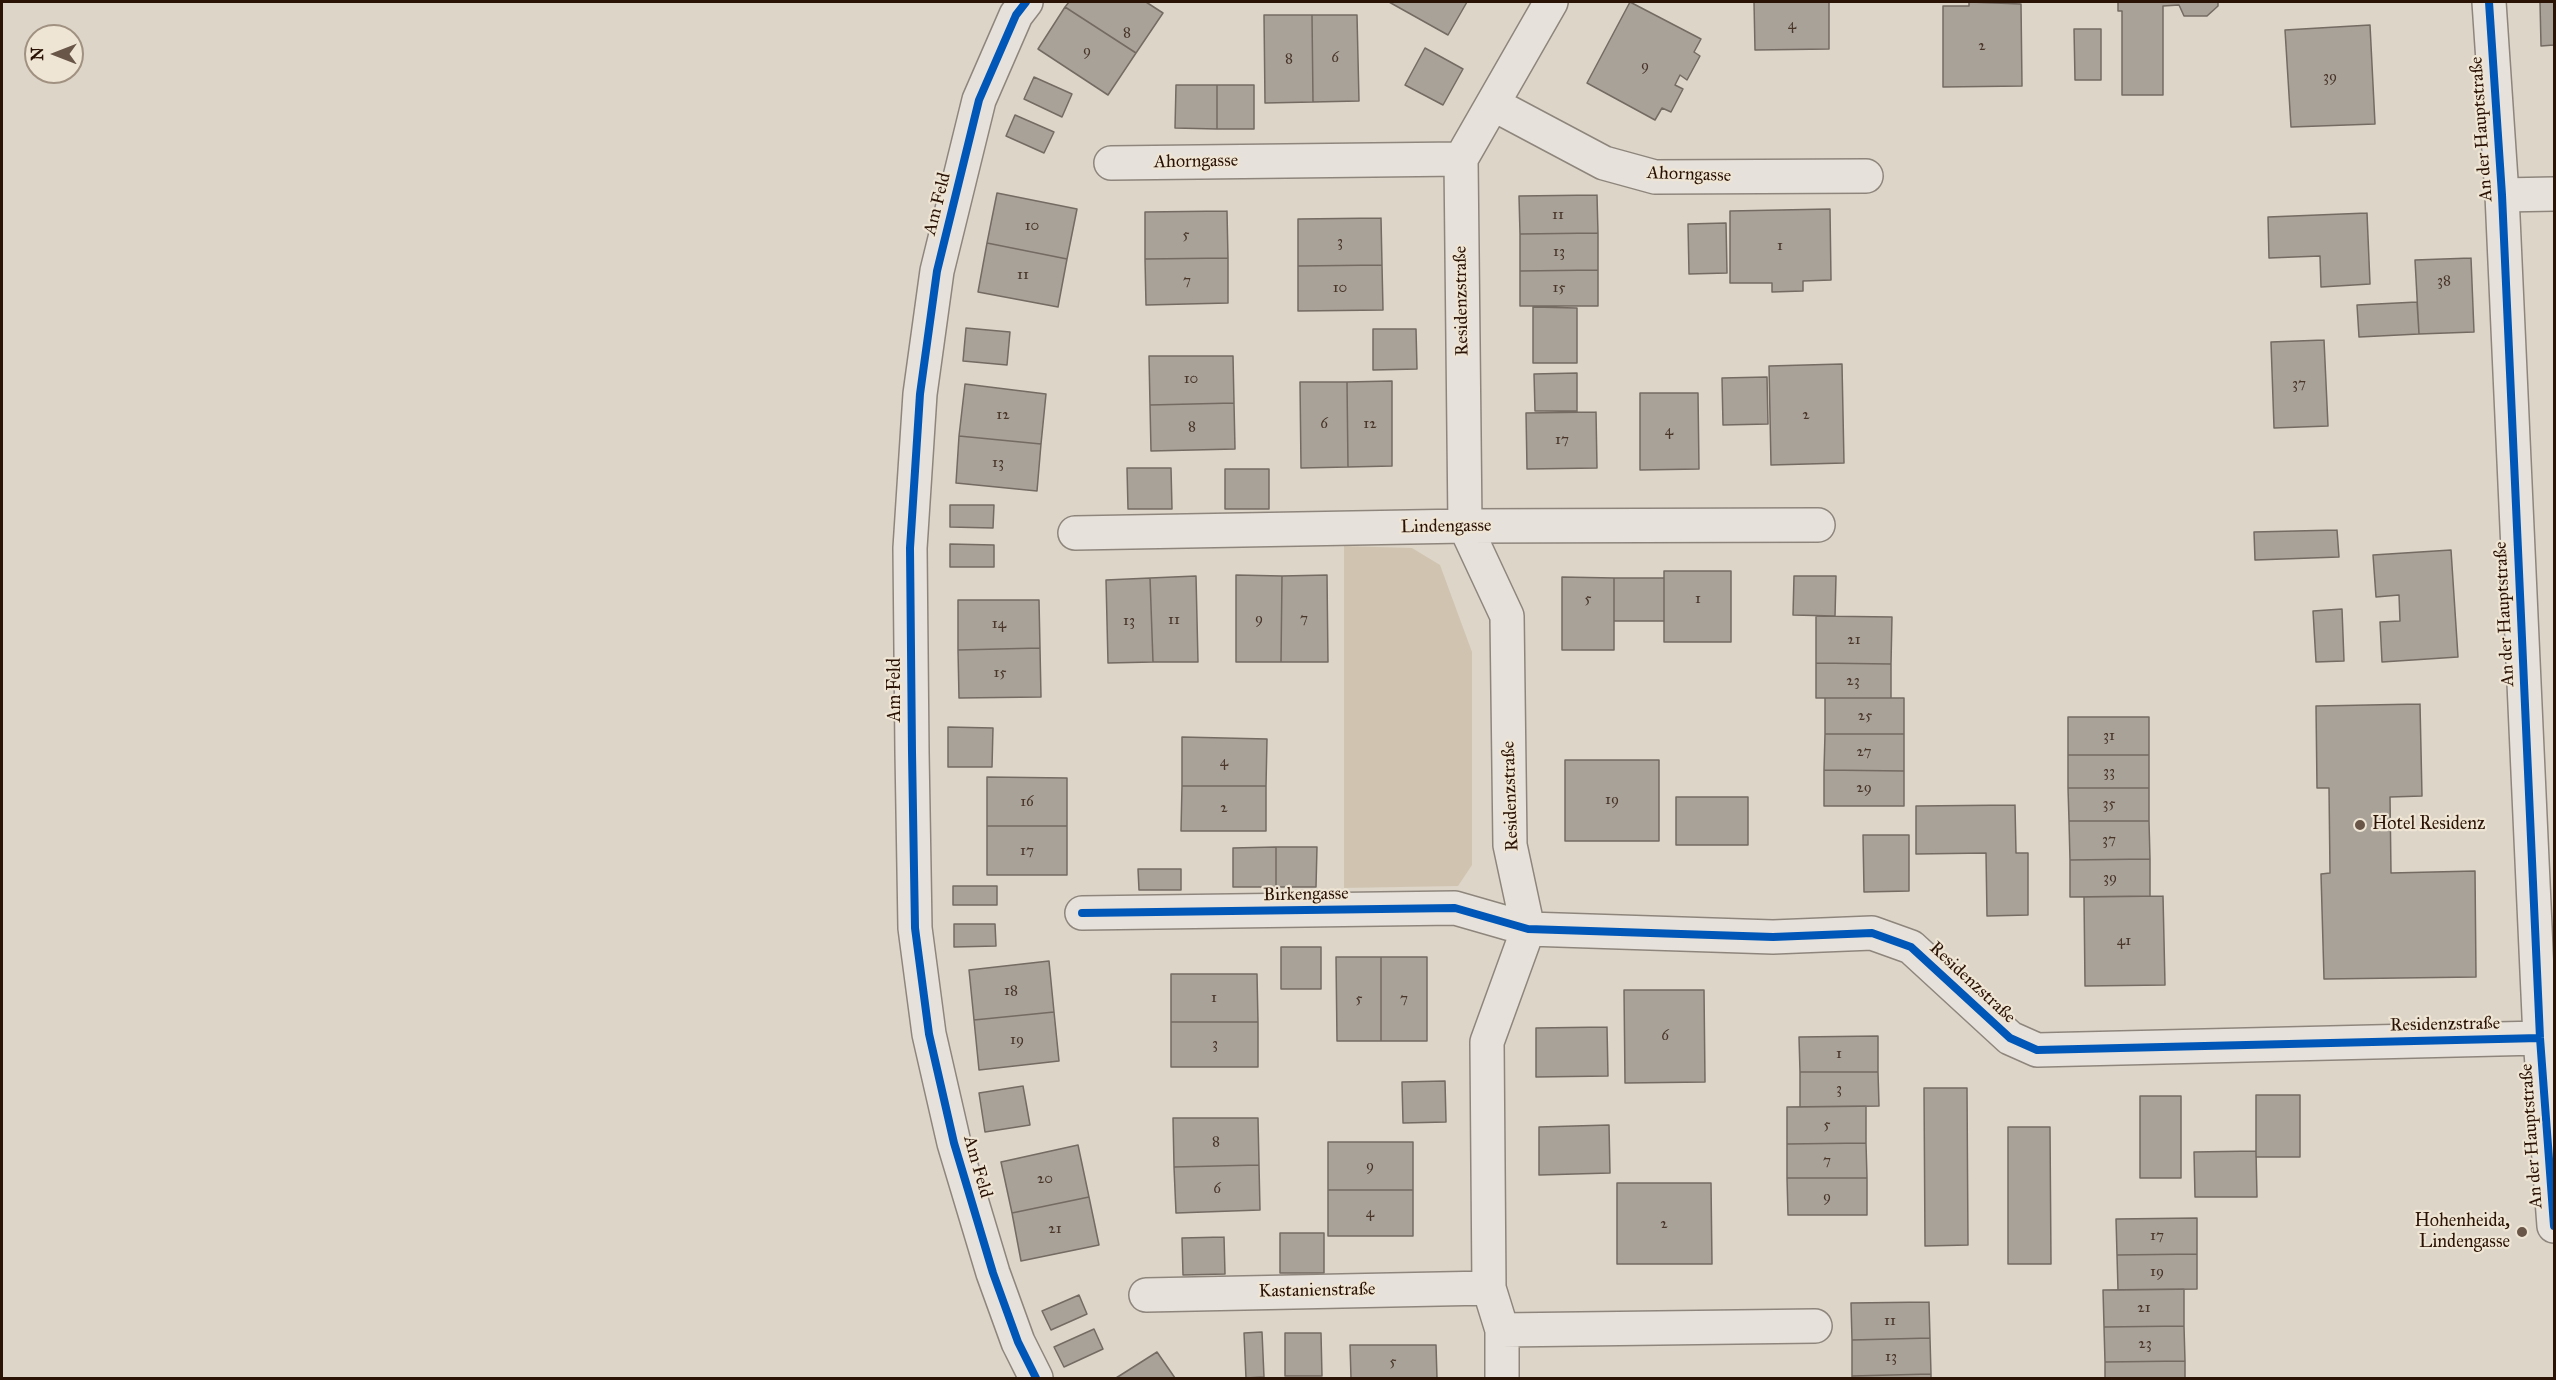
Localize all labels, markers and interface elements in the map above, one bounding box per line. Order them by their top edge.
house number: 4 [1788,16,1796,34]
north arrow [24,24,84,84]
house number: 8 [1123,24,1131,42]
house number: 2 [1978,37,1986,55]
house number: 9 [1083,42,1091,60]
text: N [28,47,47,61]
house number: 6 [1331,49,1339,67]
house number: 8 [1285,50,1293,68]
street label: An der Hauptstraße [2466,56,2498,202]
house number: 9 [1641,57,1649,75]
house number: 39 [2323,68,2337,86]
street label: Ahorngasse [1154,150,1238,174]
street label: Ahorngasse [1646,163,1732,187]
street label: Am Feld [920,170,956,238]
house number: 11 [1552,206,1564,224]
house number: 10 [1025,217,1039,235]
house number: 5 [1183,226,1189,244]
house number: 3 [1337,233,1343,251]
house number: 1 [1777,237,1783,255]
house number: 13 [1553,243,1565,261]
street label: Residenzstraße [1450,246,1474,356]
house number: 11 [1017,266,1029,284]
house number: 7 [1183,272,1191,290]
house number: 38 [2437,272,2451,290]
house number: 10 [1333,279,1347,297]
house number: 15 [1553,279,1565,297]
house number: 10 [1184,370,1198,388]
house number: 37 [2292,375,2306,393]
house number: 12 [996,406,1010,424]
house number: 2 [1802,406,1810,424]
house number: 6 [1320,415,1328,433]
house number: 12 [1363,415,1377,433]
house number: 8 [1188,418,1196,436]
house number: 4 [1665,422,1673,440]
house number: 17 [1555,431,1569,449]
house number: 13 [992,454,1004,472]
street label: Lindengasse [1400,515,1492,539]
street label: An der Hauptstraße [2490,541,2520,687]
house number: 5 [1585,590,1591,608]
house number: 1 [1695,590,1701,608]
house number: 9 [1255,610,1263,628]
house number: 7 [1300,610,1308,628]
house number: 11 [1168,611,1180,629]
house number: 13 [1123,612,1135,630]
house number: 14 [992,615,1006,633]
house number: 21 [1847,631,1861,649]
street label: Am Feld [885,658,907,722]
house number: 15 [994,664,1006,682]
house number: 23 [1846,672,1860,690]
house number: 25 [1858,707,1872,725]
house number: 31 [2103,727,2115,745]
street label: Residenzstraße [1498,741,1524,851]
house number: 27 [1856,743,1872,761]
house number: 4 [1220,753,1228,771]
house number: 33 [2103,763,2115,781]
house number: 29 [1856,779,1872,797]
house number: 19 [1605,791,1619,809]
house number: 16 [1020,793,1034,811]
house number: 35 [2103,795,2115,813]
house number: 2 [1220,799,1228,817]
place label: Hotel Residenz [2372,814,2485,836]
marker: Hotel Residenz [2353,818,2367,832]
house number: 37 [2102,831,2116,849]
house number: 17 [1020,842,1034,860]
house number: 39 [2103,869,2117,887]
street label: Birkengasse [1263,883,1349,907]
house number: 41 [2117,932,2131,950]
street label: Residenzstraße [1924,938,2020,1028]
house number: 18 [1004,982,1018,1000]
house number: 1 [1211,989,1217,1007]
house number: 5 [1356,990,1362,1008]
house number: 7 [1400,990,1408,1008]
street label: Residenzstraße [2390,1013,2500,1037]
house number: 6 [1661,1027,1669,1045]
house number: 19 [1010,1031,1024,1049]
house number: 3 [1212,1035,1218,1053]
house number: 1 [1836,1045,1842,1063]
street label: An der Hauptstraße [2516,1063,2548,1209]
house number: 3 [1836,1080,1842,1098]
house number: 5 [1824,1116,1830,1134]
street label: Am Feld [958,1133,996,1201]
house number: 8 [1212,1133,1220,1151]
house number: 7 [1823,1152,1831,1170]
house number: 9 [1366,1157,1374,1175]
house number: 20 [1037,1170,1053,1188]
house number: 6 [1213,1180,1221,1198]
house number: 9 [1823,1188,1831,1206]
house number: 4 [1366,1204,1374,1222]
place label: Hohenheida, Lindengasse [2414,1211,2510,1254]
house number: 2 [1660,1215,1668,1233]
house number: 21 [1048,1220,1062,1238]
marker: Hohenheida, Lindengasse [2515,1225,2529,1239]
house number: 17 [2150,1227,2164,1245]
house number: 19 [2150,1263,2164,1281]
street label: Kastanienstraße [1258,1279,1376,1303]
house number: 21 [2137,1299,2151,1317]
house number: 11 [1884,1312,1896,1330]
house number: 23 [2138,1335,2152,1353]
house number: 13 [1885,1348,1897,1366]
house number: 5 [1390,1353,1396,1371]

